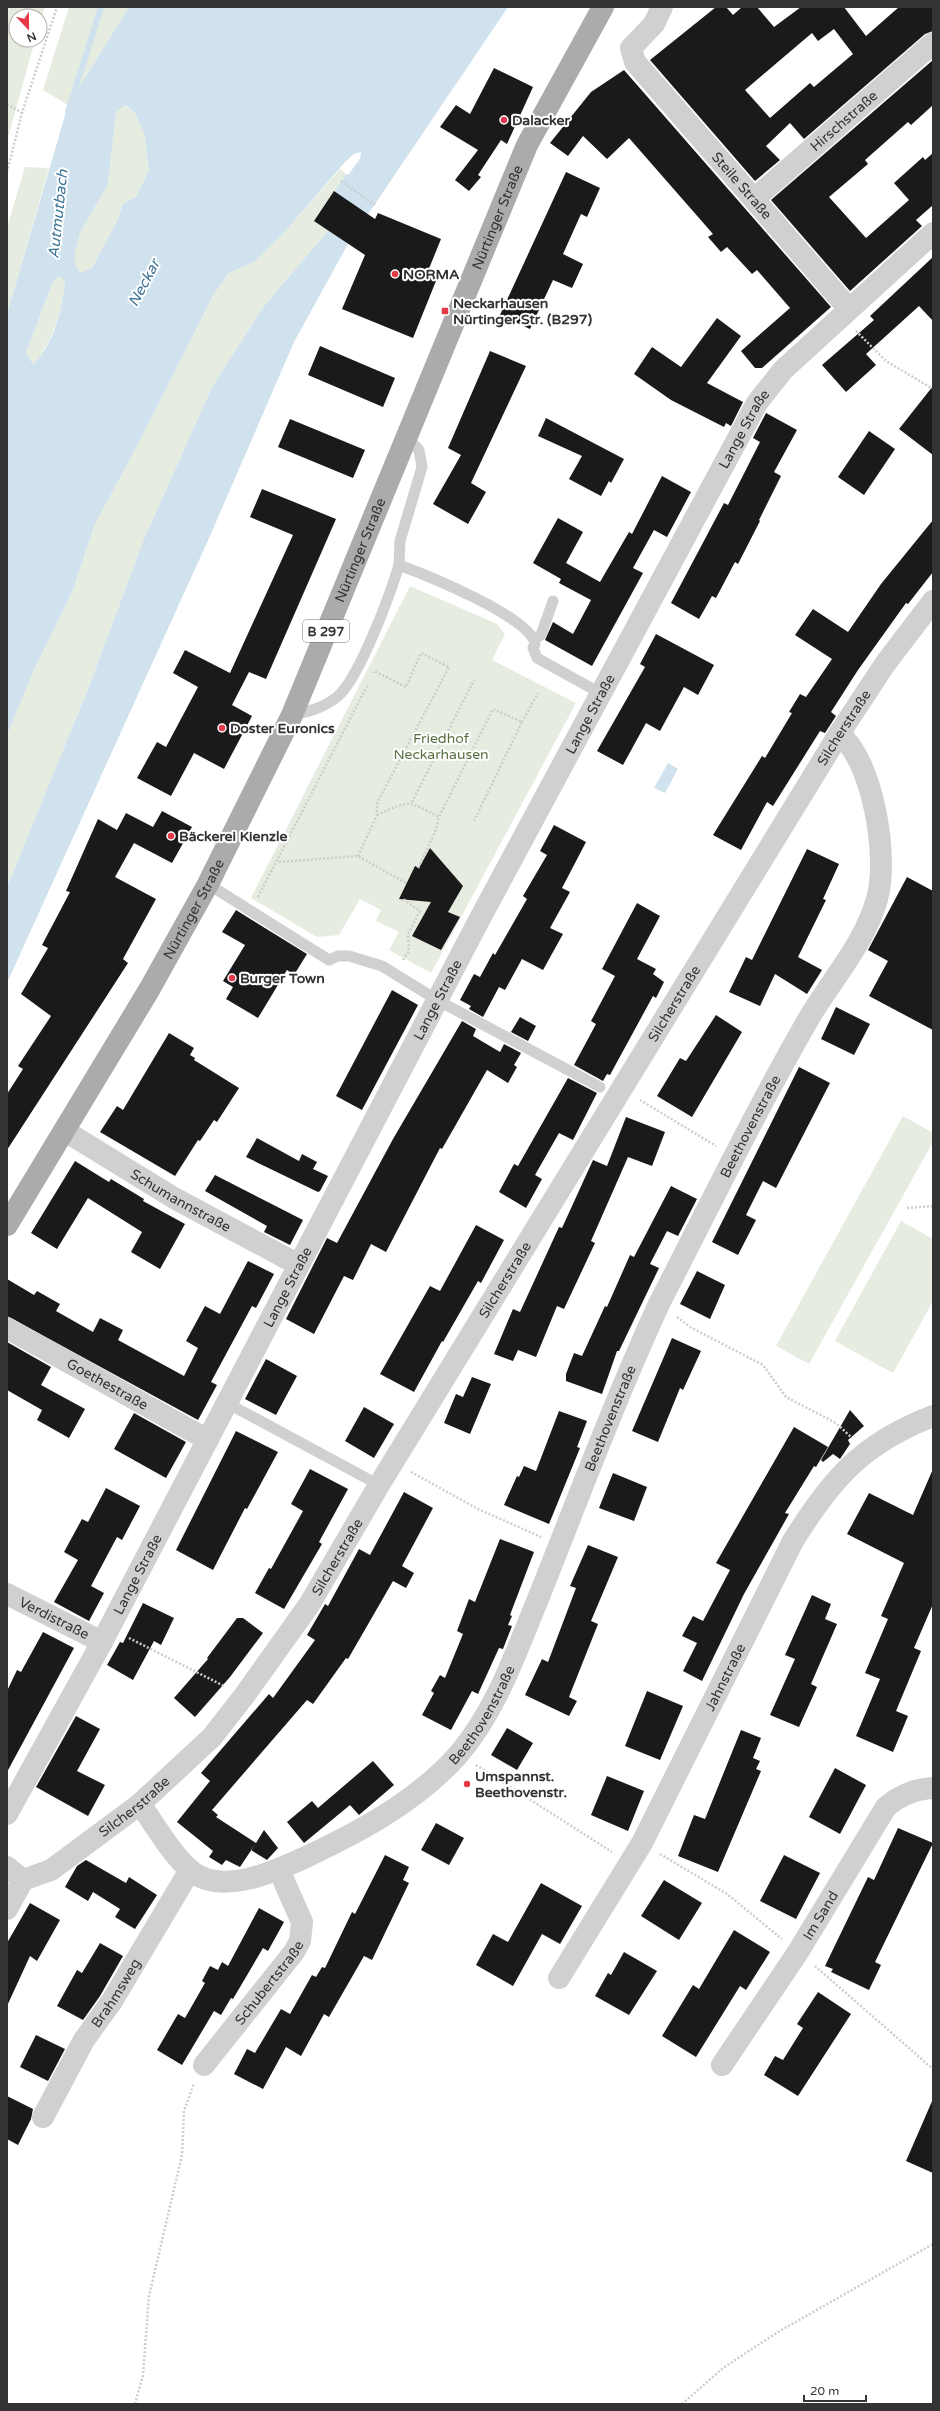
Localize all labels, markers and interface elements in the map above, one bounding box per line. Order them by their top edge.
north arrow [8,8,48,48]
text: N [25,29,38,44]
street label: Hirschstraße [807,87,881,155]
place label: Dalacker [512,112,570,129]
marker: Dalacker [499,115,509,125]
street label: Steile Straße [708,149,775,223]
street label: Nürtinger Straße [469,163,527,272]
water label: Autmutbach [44,168,72,259]
water label: Neckar [124,254,165,310]
place label: NORMA [403,266,460,283]
marker: NORMA [390,269,400,279]
place label: Neckarhausen Nürtinger Str. (B297) [453,295,592,328]
marker: Neckarhausen Nürtinger Str. (B297) [440,306,450,316]
street label: Lange Straße [715,386,773,472]
street label: Nürtinger Straße [331,495,390,605]
road number: B 297 [303,620,349,642]
street label: Lange Straße [562,671,619,757]
street label: Silcherstraße [814,687,875,769]
place label: Doster Euronics [230,720,335,737]
marker: Doster Euronics [217,723,227,733]
park label: Friedhof Neckarhausen [393,730,489,763]
place label: Bäckerei Kienzle [179,828,287,845]
marker: Bäckerei Kienzle [166,831,176,841]
street label: Nürtinger Straße [160,856,228,962]
street label: Lange Straße [410,957,466,1043]
street label: Silcherstraße [645,962,704,1045]
place label: Burger Town [240,970,325,987]
marker: Burger Town [227,973,237,983]
street label: Beethovenstraße [717,1072,784,1181]
street label: Schumannstraße [127,1165,234,1236]
street label: Silcherstraße [475,1239,535,1321]
street label: Lange Straße [260,1244,316,1330]
street label: Goethestraße [63,1355,151,1414]
street label: Beethovenstraße [581,1363,640,1474]
street label: Silcherstraße [308,1515,367,1599]
street label: Lange Straße [110,1531,166,1617]
street label: Verdistraße [16,1594,92,1643]
street label: Jahnstraße [701,1641,749,1714]
street label: Beethovenstraße [445,1663,519,1769]
place label: Umspannst. Beethovenstr. [475,1768,567,1801]
street label: Silcherstraße [96,1773,173,1841]
marker: Umspannst. Beethovenstr. [462,1779,472,1789]
street label: Im Sand [799,1888,842,1943]
street label: Schubertstraße [231,1938,308,2029]
street label: Brahmsweg [88,1956,144,2031]
scale bar [804,2377,866,2403]
text: 20 m [810,2384,839,2398]

